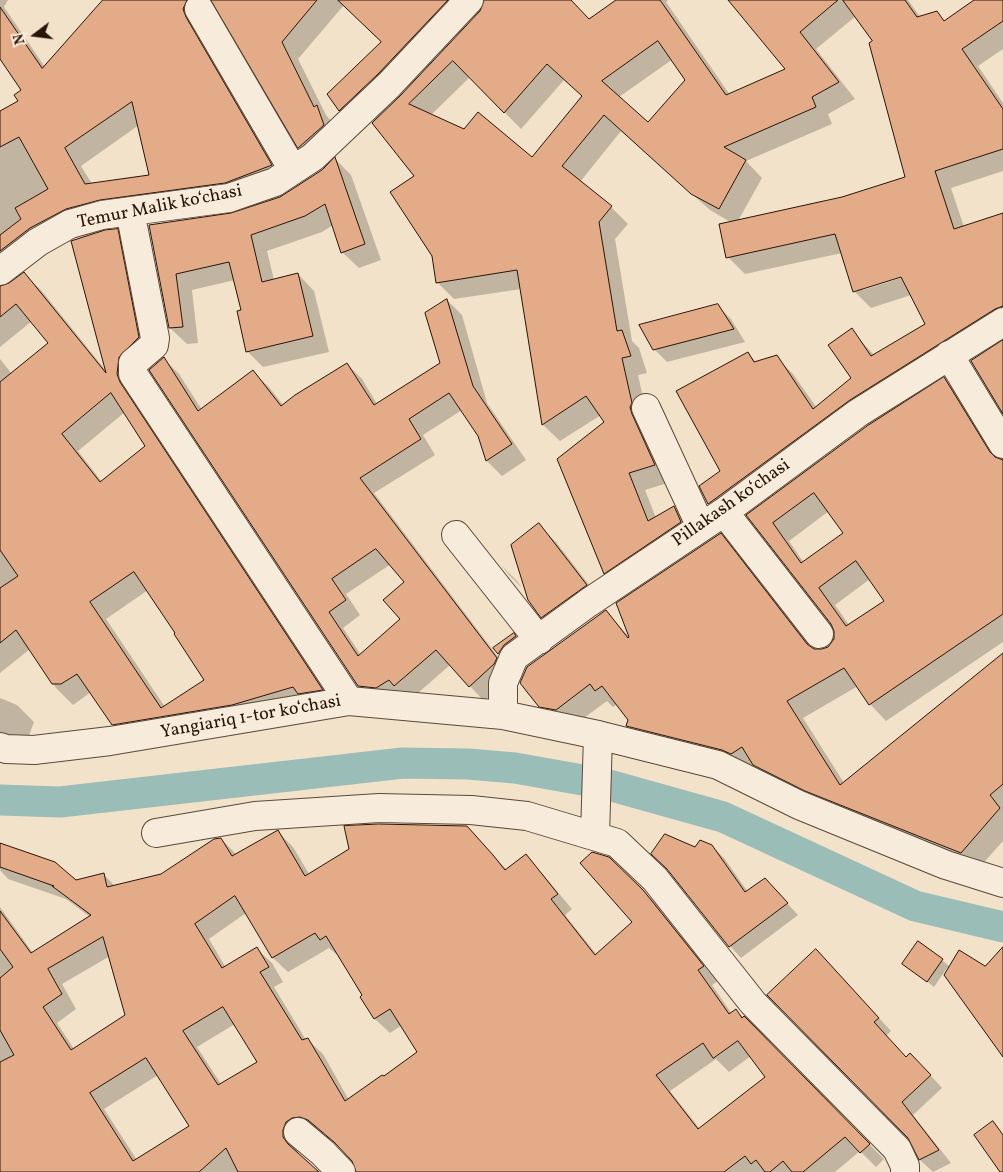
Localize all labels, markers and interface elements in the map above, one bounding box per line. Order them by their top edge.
north arrow [10,10,60,60]
text: N [10,32,31,46]
street label: Temur Malik koʻchasi [76,181,244,235]
street label: Pillakash koʻchasi [669,455,795,553]
street label: Yangiariq 1-tor koʻchasi [159,691,343,745]

